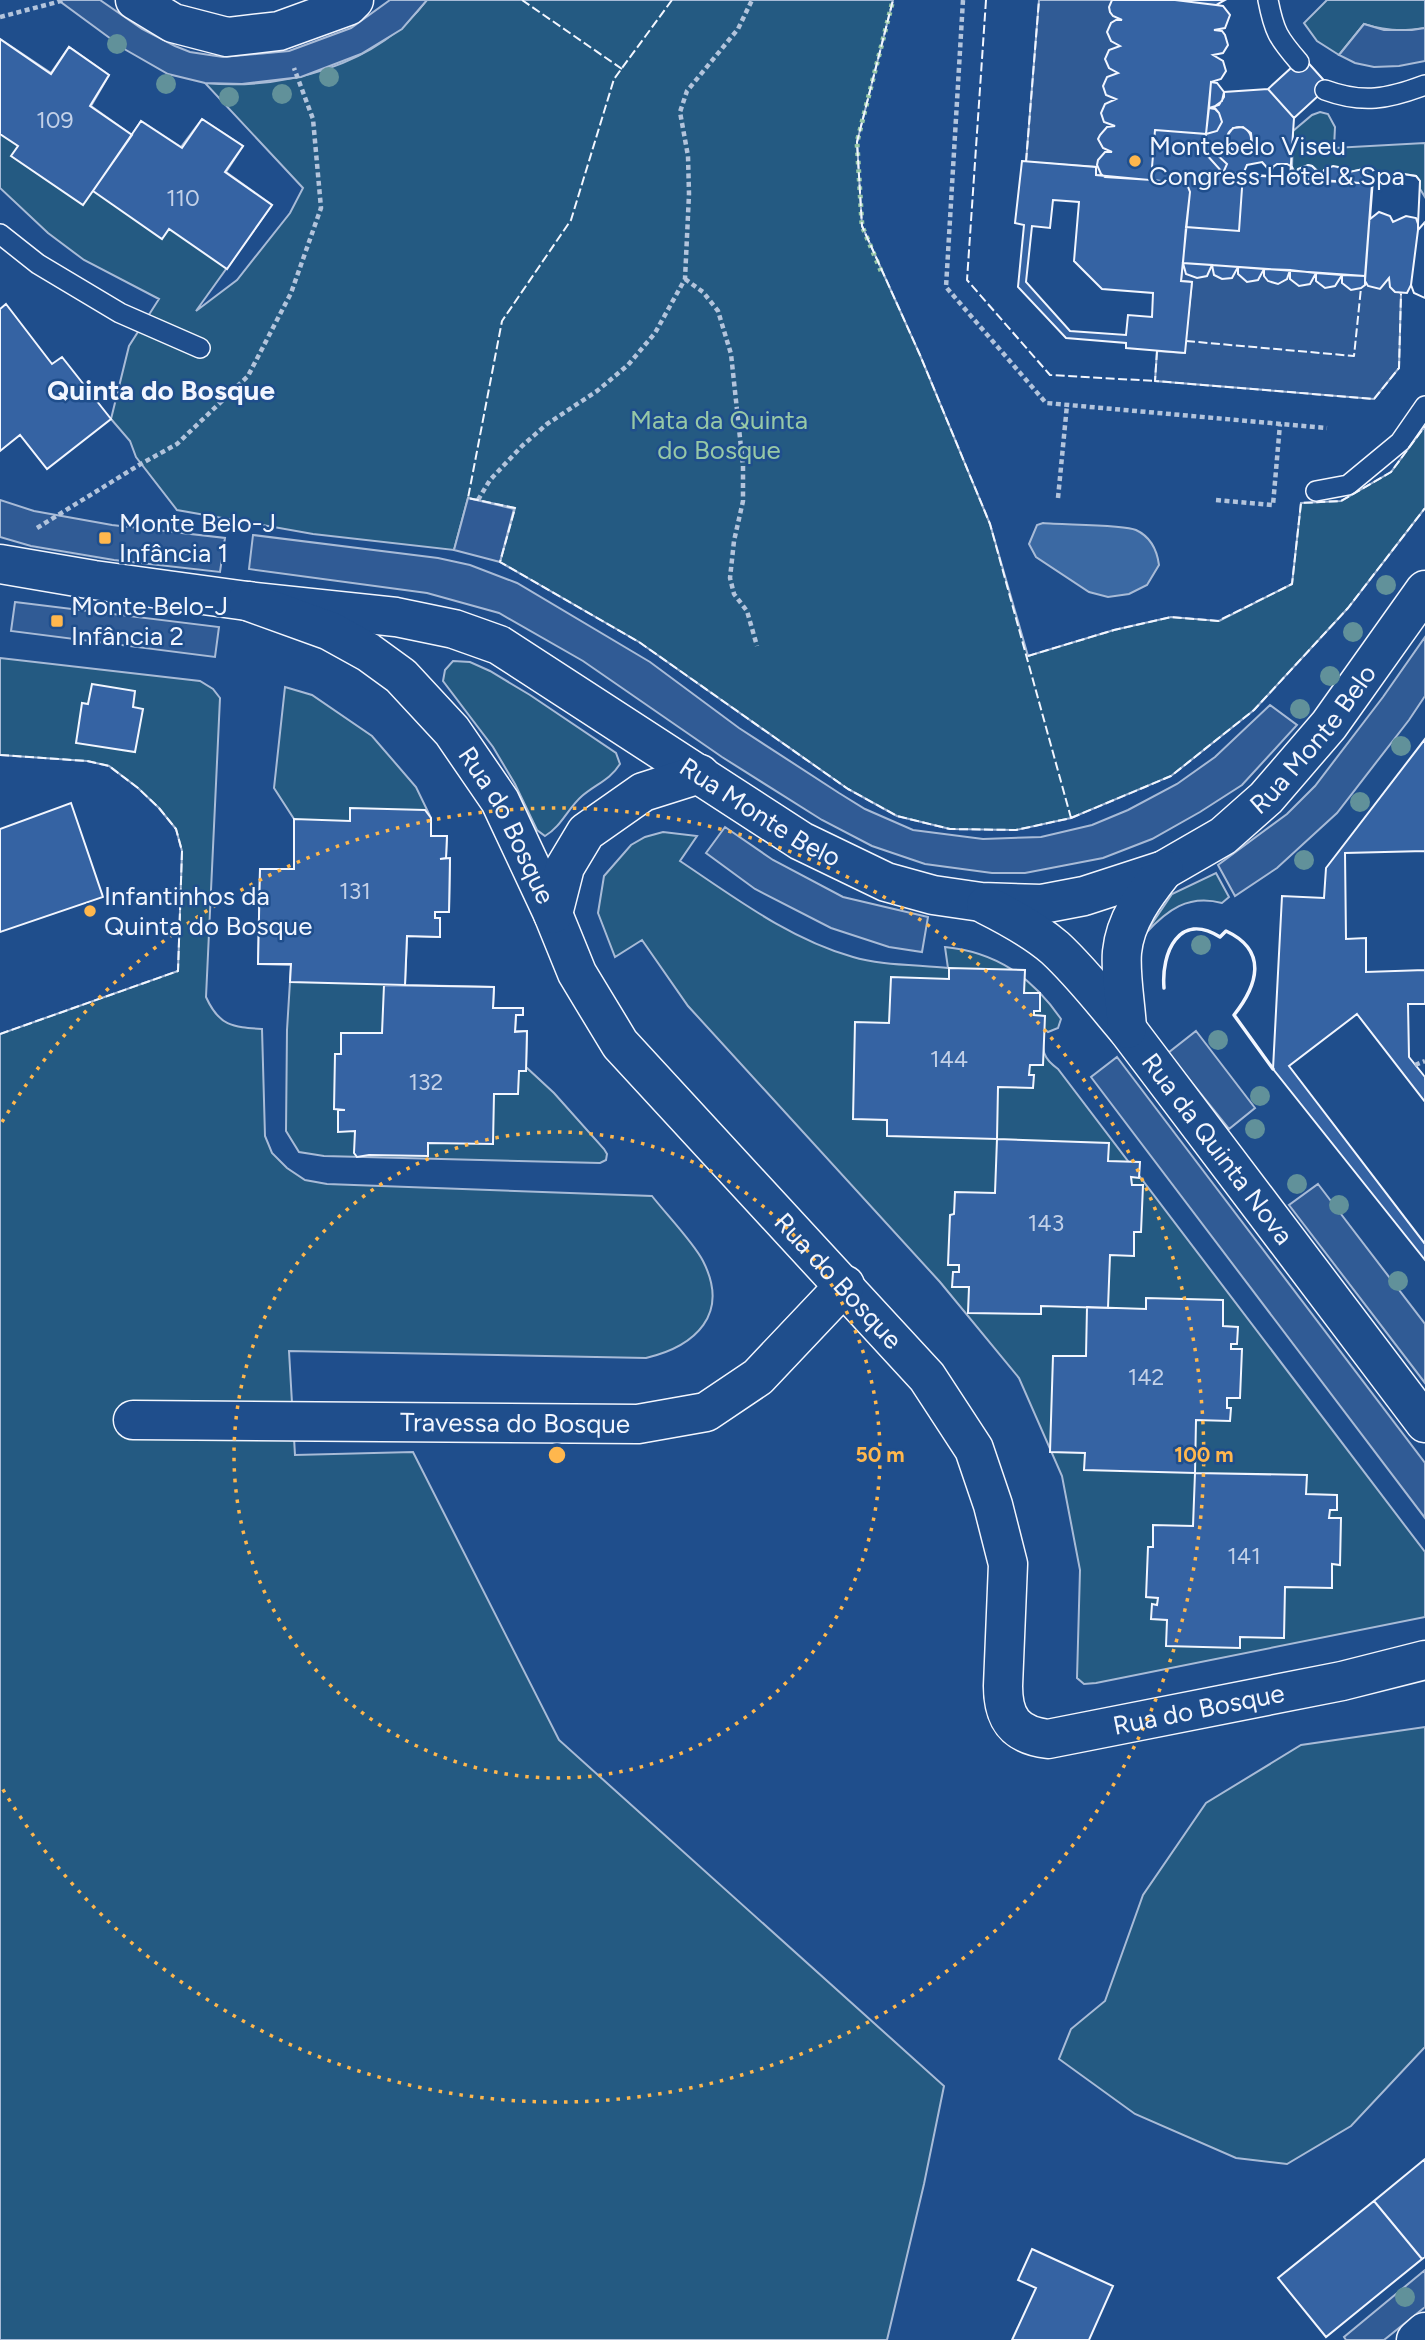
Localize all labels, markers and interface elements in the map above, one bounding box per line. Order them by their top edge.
house number: 109 [36,106,74,134]
place label: Montebelo Viseu Congress Hotel & Spa [1149,130,1405,192]
marker: Montebelo Viseu Congress Hotel & Spa [1127,153,1143,169]
house number: 110 [166,184,200,212]
district label: Quinta do Bosque [47,373,275,407]
park label: Mata da Quinta do Bosque [630,404,808,466]
place label: Monte Belo-J Infância 1 [119,507,276,569]
marker: Monte Belo-J Infância 1 [97,530,113,546]
place label: Monte Belo-J Infância 2 [71,590,228,652]
marker: Monte Belo-J Infância 2 [49,613,65,629]
street label: Rua Monte Belo [1243,658,1383,821]
street label: Rua do Bosque [451,740,562,909]
street label: Rua Monte Belo [674,751,846,874]
house number: 131 [339,877,371,905]
place label: Infantinhos da Quinta do Bosque [104,880,312,942]
marker: Infantinhos da Quinta do Bosque [82,903,98,919]
house number: 144 [930,1045,968,1073]
street label: Rua da Quinta Nova [1135,1047,1300,1251]
house number: 132 [409,1068,443,1096]
street label: Rua do Bosque [768,1206,909,1356]
house number: 143 [1028,1209,1064,1237]
house number: 142 [1128,1363,1164,1391]
street label: Travessa do Bosque [400,1406,630,1440]
text: 50 m [855,1442,905,1467]
text: 100 m [1174,1442,1234,1467]
centre of rings [545,1443,569,1467]
house number: 141 [1227,1542,1261,1570]
street label: Rua do Bosque [1110,1677,1287,1742]

